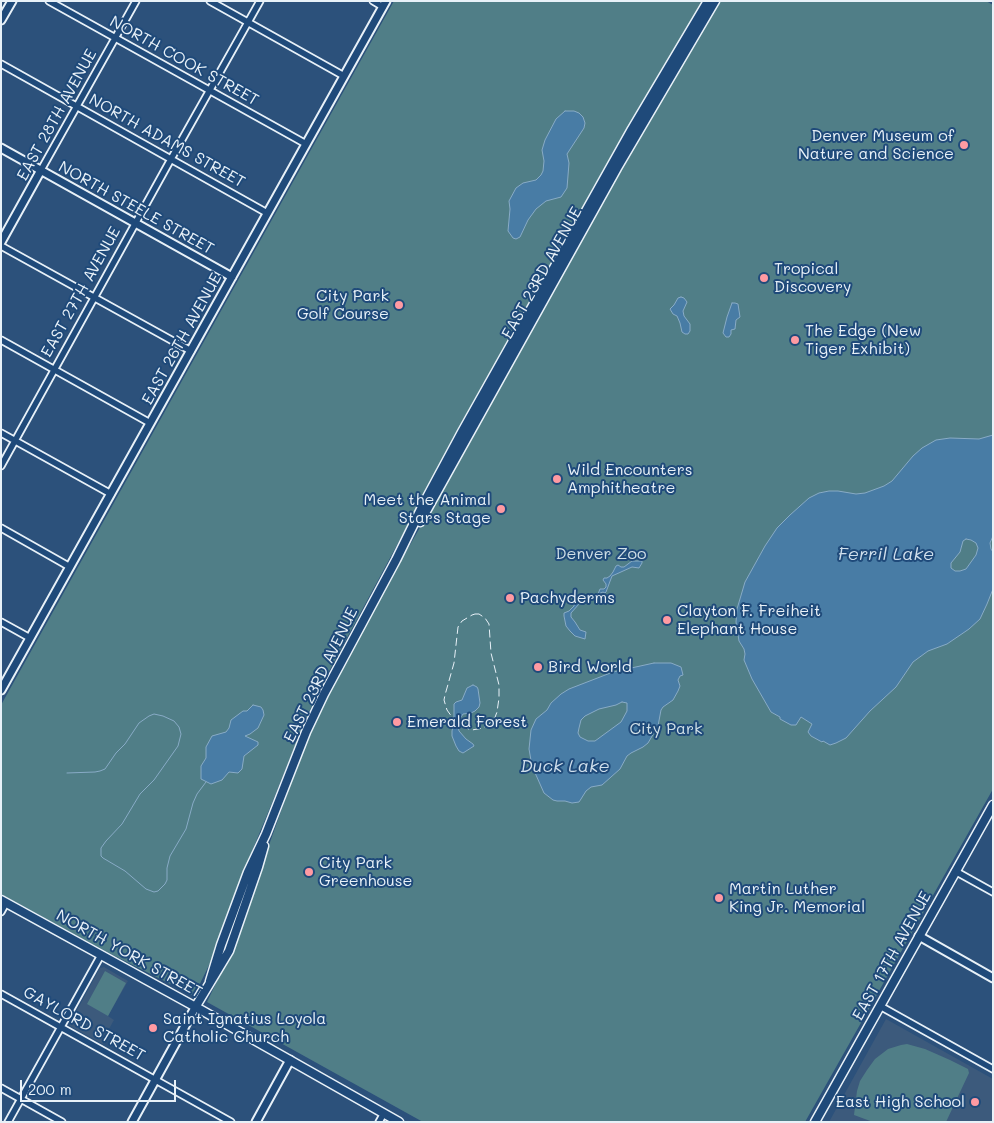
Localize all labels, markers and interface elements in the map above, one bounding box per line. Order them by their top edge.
street label: NORTH COOK STREET [106,12,262,110]
street label: EAST 28TH AVENUE [13,46,101,184]
street label: NORTH ADAMS STREET [86,90,248,192]
place label: Denver Museum of Nature and Science [798,126,954,164]
marker: Denver Museum of Nature and Science [958,139,970,151]
street label: NORTH STEELE STREET [55,157,217,259]
street label: EAST 23RD AVENUE [498,204,586,342]
street label: EAST 27TH AVENUE [37,223,125,361]
place label: Tropical Discovery [774,259,851,297]
street label: EAST 26TH AVENUE [138,270,226,408]
marker: Tropical Discovery [758,272,770,284]
place label: City Park Golf Course [297,286,389,324]
marker: City Park Golf Course [393,299,405,311]
place label: The Edge (New Tiger Exhibit) [805,321,921,359]
marker: The Edge (New Tiger Exhibit) [789,334,801,346]
place label: Wild Encounters Amphitheatre [567,460,693,498]
marker: Wild Encounters Amphitheatre [551,473,563,485]
place label: Meet the Animal Stars Stage [364,490,491,528]
marker: Meet the Animal Stars Stage [495,503,507,515]
water label: Ferril Lake [838,543,934,565]
park label: Denver Zoo [555,544,647,564]
place label: Pachyderms [520,588,615,608]
marker: Pachyderms [504,592,516,604]
place label: Clayton F. Freiheit Elephant House [677,601,821,639]
street label: EAST 23RD AVENUE [280,604,362,746]
marker: Clayton F. Freiheit Elephant House [661,614,673,626]
place label: Bird World [548,657,632,677]
marker: Bird World [532,661,544,673]
place label: Emerald Forest [407,712,527,732]
marker: Emerald Forest [391,716,403,728]
park label: City Park [629,719,703,739]
water label: Duck Lake [520,755,610,777]
place label: City Park Greenhouse [319,853,413,891]
marker: City Park Greenhouse [303,866,315,878]
place label: Martin Luther King Jr. Memorial [729,879,865,917]
street label: EAST 17TH AVENUE [849,888,935,1024]
marker: Martin Luther King Jr. Memorial [713,892,725,904]
street label: NORTH YORK STREET [53,906,205,1002]
street label: GAYLORD STREET [20,983,148,1065]
place label: Saint Ignatius Loyola Catholic Church [163,1009,326,1047]
marker: Saint Ignatius Loyola Catholic Church [147,1022,159,1034]
scale bar [22,1070,179,1102]
text: 200 m [28,1079,72,1099]
place label: East High School [836,1092,965,1112]
marker: East High School [969,1096,981,1108]

